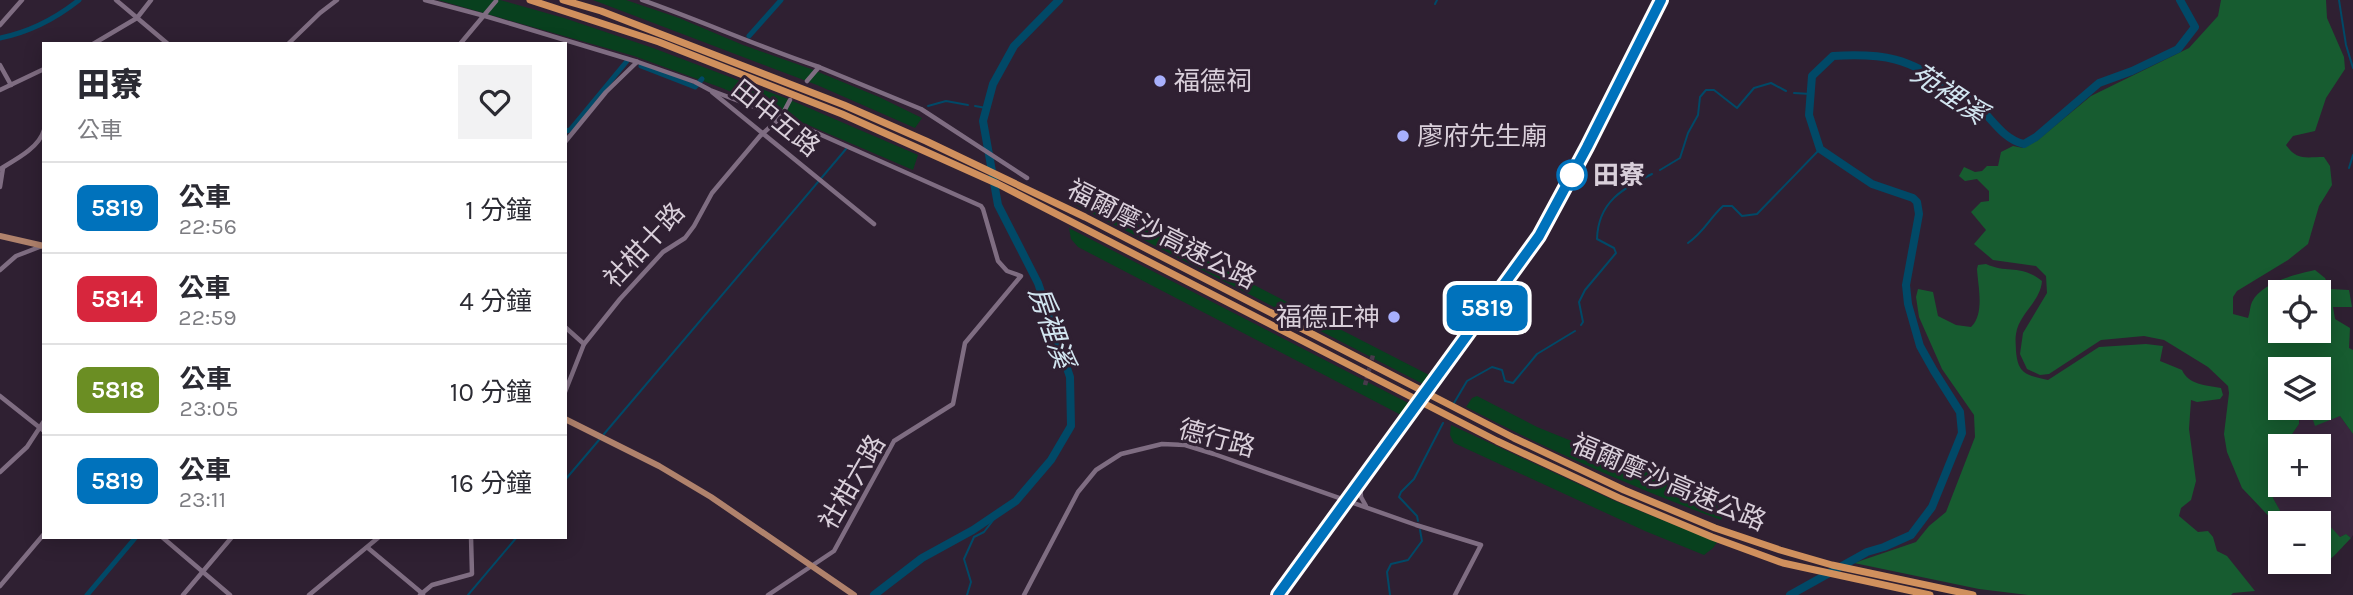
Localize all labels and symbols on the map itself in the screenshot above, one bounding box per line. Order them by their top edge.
water label: 苑裡溪 [1905,56,1996,133]
place label: 福德祠 [1174,66,1252,97]
marker: 福德祠 [1152,73,1168,89]
street label: 田中五路 [726,74,826,163]
place label: 廖府先生廟 [1417,121,1547,152]
marker: 廖府先生廟 [1395,128,1411,144]
marker: 田寮 [1557,160,1587,190]
place label: 田寮 [1593,160,1645,191]
street label: 福爾摩沙高速公路 [1062,173,1261,295]
street label: 社柑十路 [598,197,691,294]
water label: 房裡溪 [1022,282,1082,376]
line badge: 5819 [1438,285,1536,331]
place label: 福德正神 [1276,302,1380,333]
marker: 福德正神 [1386,309,1402,325]
street label: 德行路 [1175,413,1259,464]
street label: 福爾摩沙高速公路 [1567,428,1771,537]
street label: 社柑六路 [813,429,892,535]

